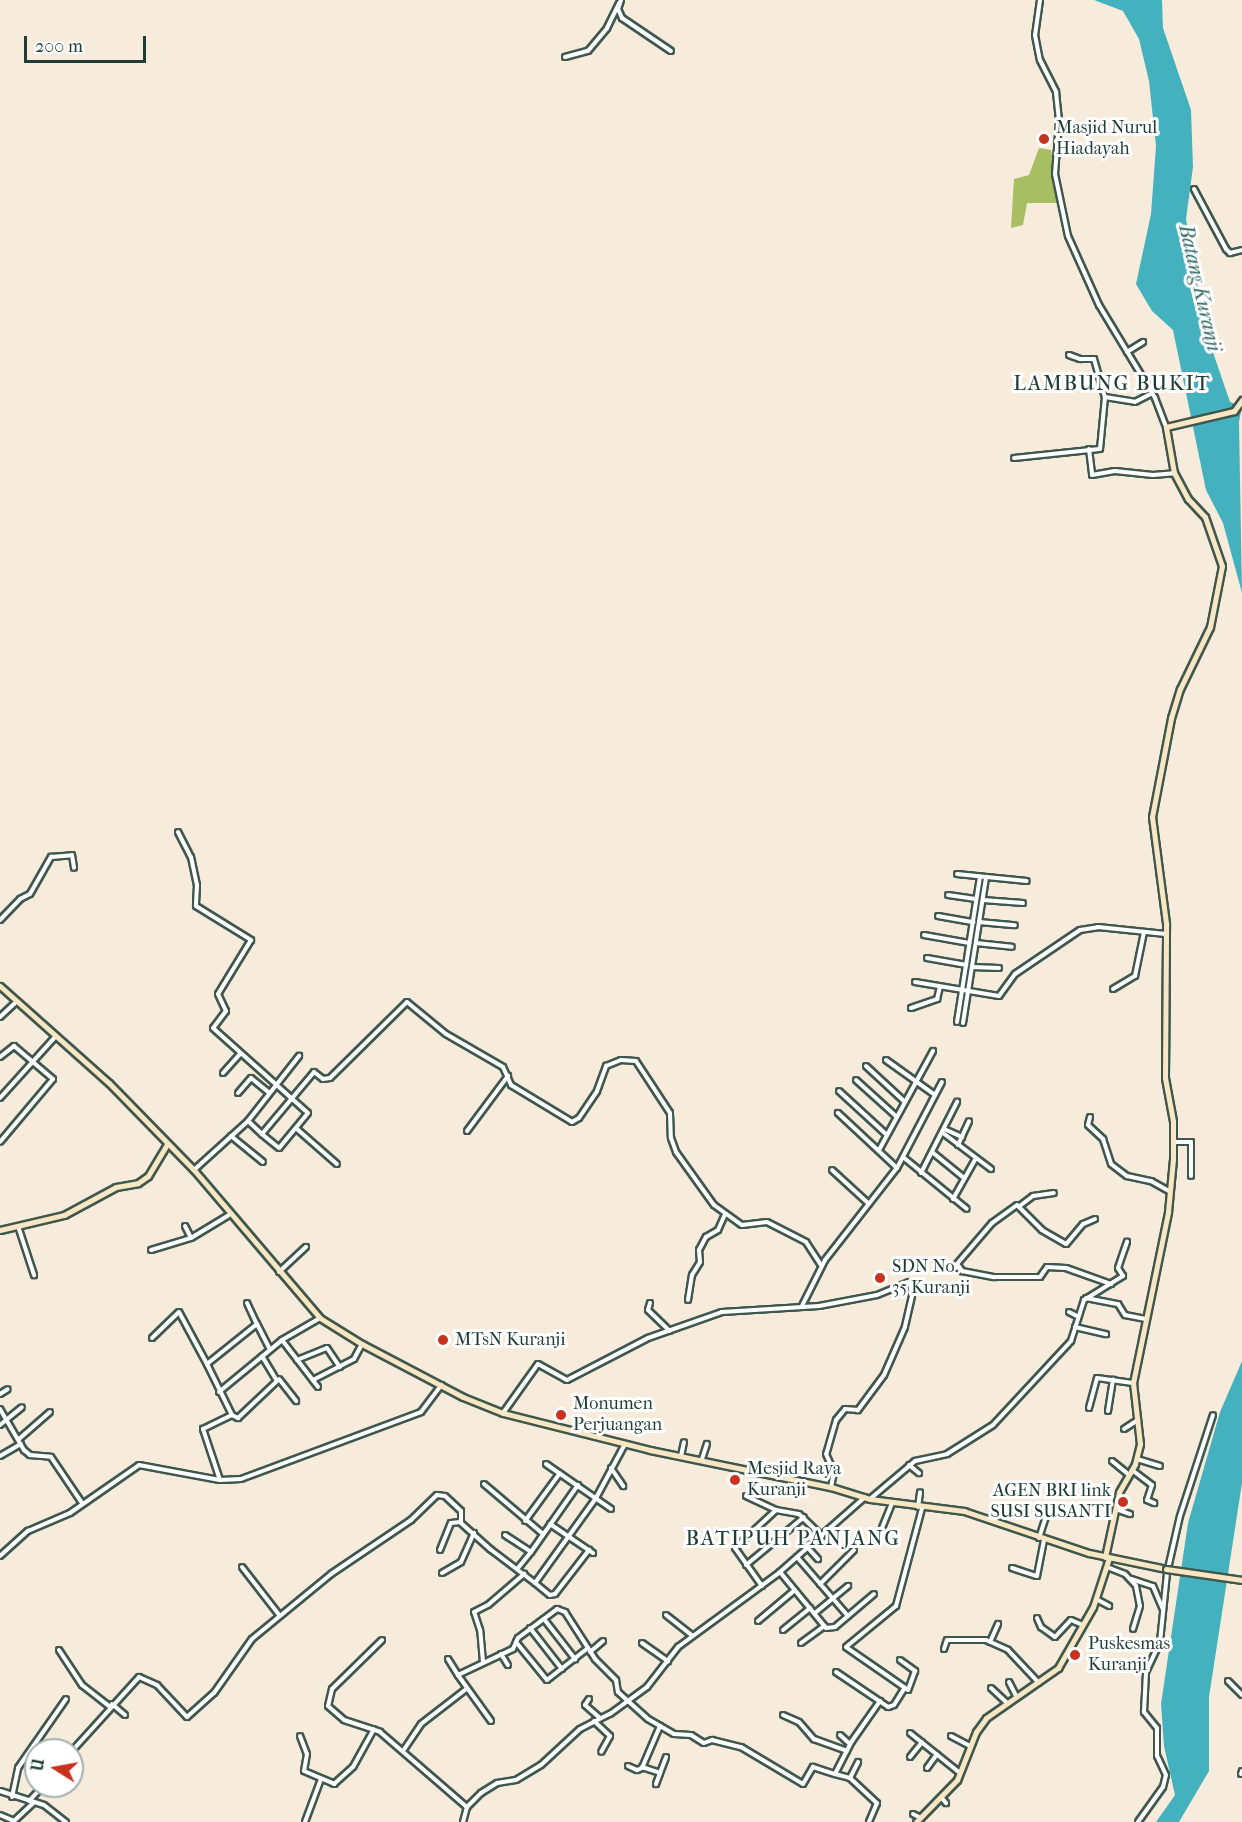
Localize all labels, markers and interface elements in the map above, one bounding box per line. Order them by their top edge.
scale bar [27,24,148,62]
text: 200 m [35,36,83,57]
place label: Masjid Nurul Hiadayah [1056,118,1157,160]
marker: Masjid Nurul Hiadayah [1037,132,1051,146]
water label: Batang Kuranji [1174,222,1226,354]
district label: LAMBUNG BUKIT [1013,370,1211,396]
place label: SDN No. 35 Kuranji [892,1257,970,1300]
marker: SDN No. 35 Kuranji [873,1271,887,1285]
place label: MTsN Kuranji [455,1329,566,1351]
marker: MTsN Kuranji [436,1333,450,1347]
place label: Monumen Perjuangan [573,1394,662,1436]
marker: Monumen Perjuangan [554,1408,568,1422]
place label: Mesjid Raya Kuranji [747,1459,841,1502]
marker: Mesjid Raya Kuranji [728,1473,742,1487]
place label: AGEN BRI link SUSI SUSANTI [990,1481,1111,1524]
marker: AGEN BRI link SUSI SUSANTI [1116,1495,1130,1509]
district label: BATIPUH PANJANG [685,1525,901,1551]
place label: Puskesmas Kuranji [1088,1634,1170,1676]
marker: Puskesmas Kuranji [1066,1646,1084,1664]
north arrow [24,1738,84,1798]
text: U [27,1757,48,1773]

